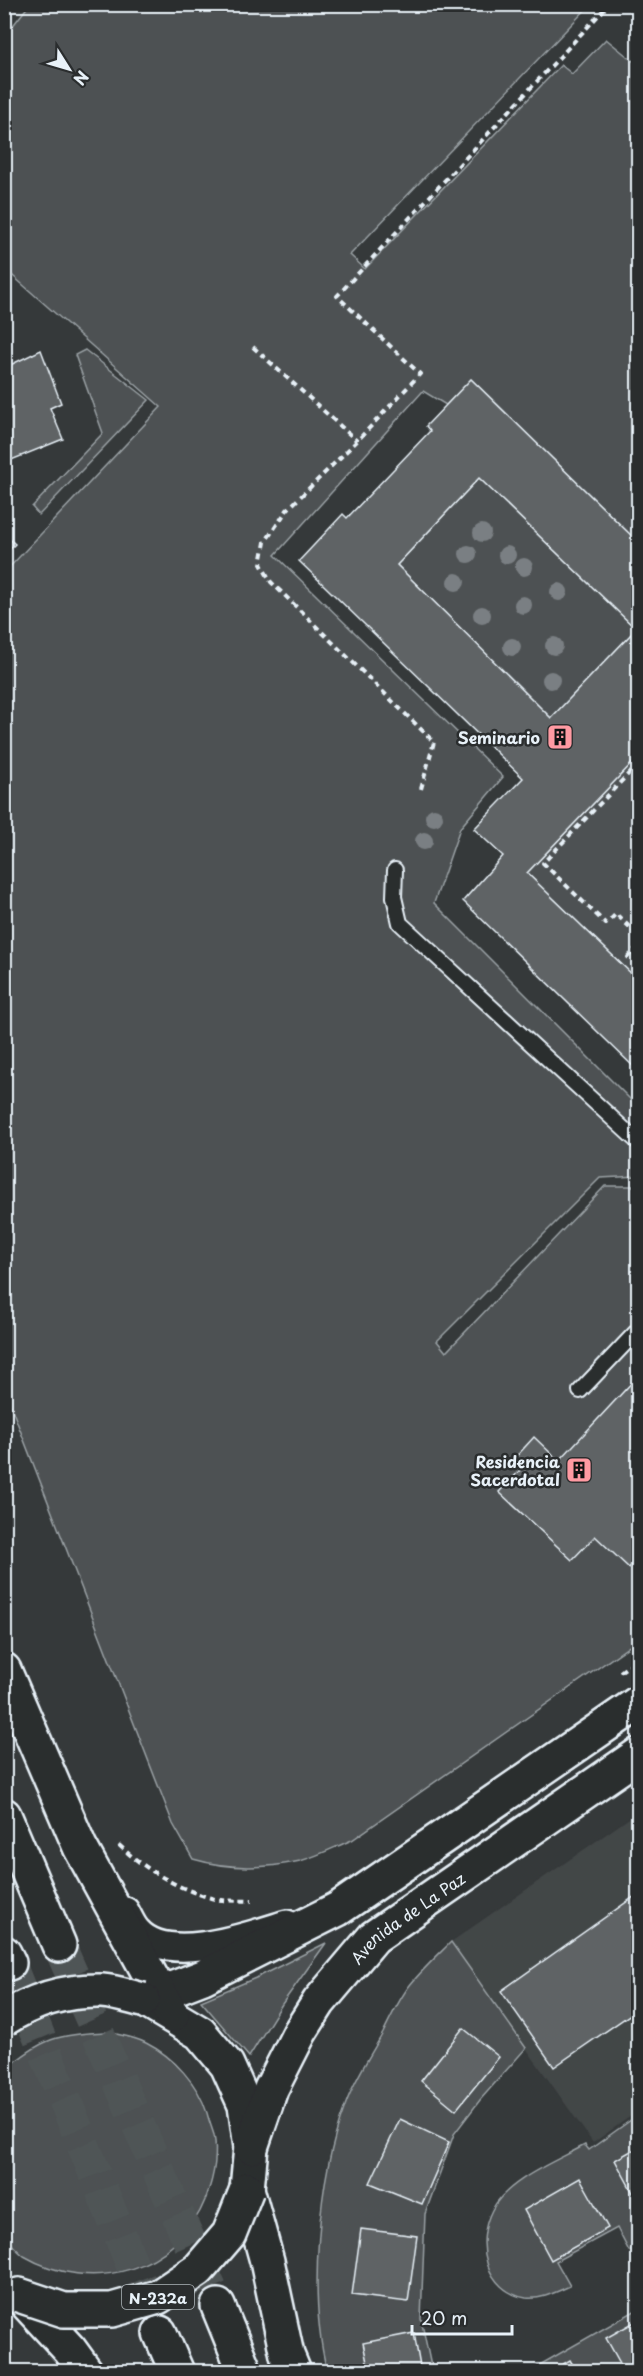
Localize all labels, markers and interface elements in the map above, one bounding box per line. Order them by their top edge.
north arrow [39,39,99,99]
text: N [68,66,95,91]
building icon: Seminario [545,722,575,752]
place label: Seminario [458,725,540,749]
place label: Residencia Sacerdotal [470,1449,561,1491]
building icon: Residencia Sacerdotal [564,1455,594,1485]
street label: Avenida de La Paz [344,1866,470,1969]
road number: N-232a [122,2285,194,2309]
scale bar [412,2298,512,2336]
text: 20 m [421,2304,467,2331]

